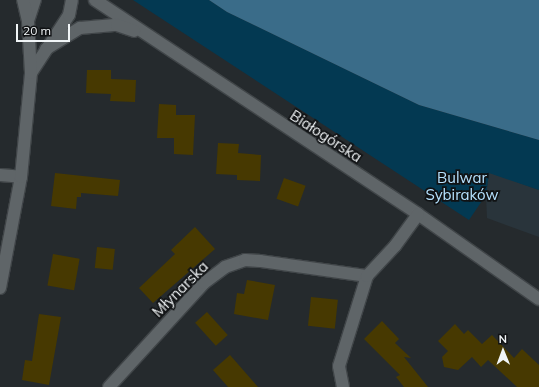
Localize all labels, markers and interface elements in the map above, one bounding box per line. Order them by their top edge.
scale bar [18,16,72,42]
text: 20 m [23,23,51,38]
street label: Białogórska [287,106,365,166]
park label: Bulwar Sybiraków [425,168,499,203]
street label: Młynarska [148,257,212,321]
north arrow [483,331,523,371]
text: N [499,332,507,346]

